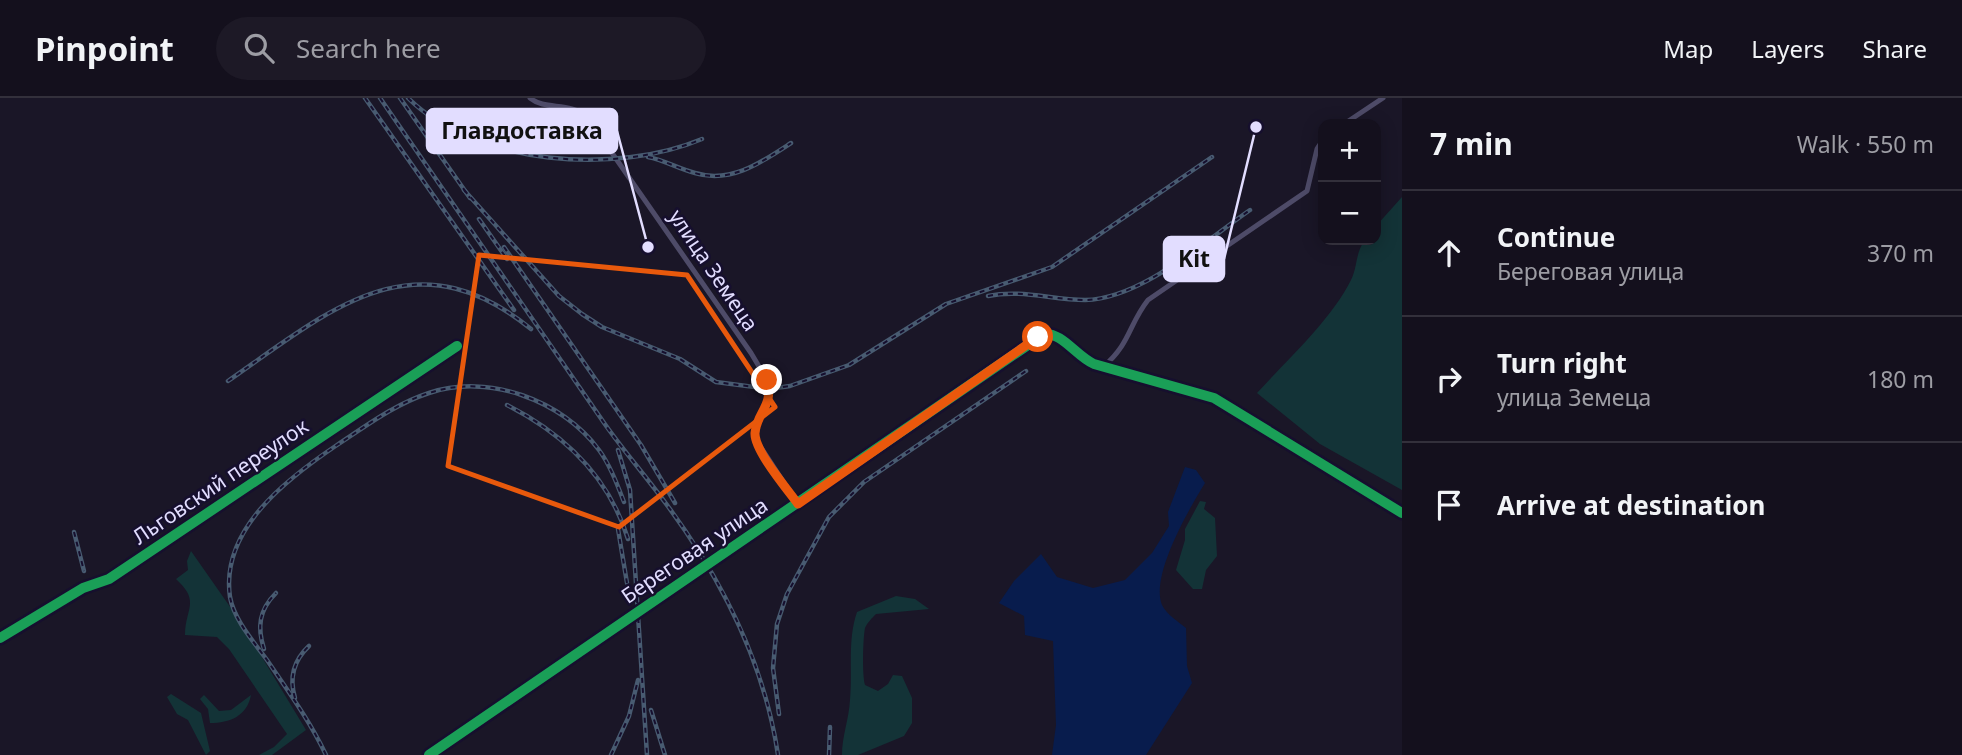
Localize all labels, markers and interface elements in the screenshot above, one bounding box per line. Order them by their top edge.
search box [216,17,706,80]
text: Pinpoint [35,26,174,71]
icon: search [240,29,278,67]
text: Search here [296,30,441,66]
text: Map [1663,32,1713,65]
text: Layers [1751,32,1825,65]
text: Share [1863,32,1927,65]
callout: Главдоставка [427,109,617,153]
text: Главдоставка [441,114,603,146]
map controls [1318,119,1381,245]
button: + [1318,119,1381,182]
text: 7 min [1430,123,1513,164]
text: Walk · 550 m [1797,128,1934,160]
button: − [1318,182,1381,245]
street label: улица Земеца [663,204,765,336]
text: Continue [1497,219,1615,255]
icon: ahead [1430,234,1468,272]
callout: Kit [1164,237,1224,281]
text: 370 m [1867,237,1934,269]
text: Kit [1178,242,1210,274]
text: Береговая улица [1497,255,1684,287]
route start [1022,321,1053,352]
text: Turn right [1497,345,1627,381]
icon: right [1430,360,1468,398]
text: 180 m [1867,363,1934,395]
route end [751,364,782,395]
text: улица Земеца [1497,381,1651,413]
street label: Льговский переулок [127,412,313,550]
icon: arrive [1430,486,1468,524]
text: Arrive at destination [1497,487,1766,523]
street label: Береговая улица [615,491,773,609]

